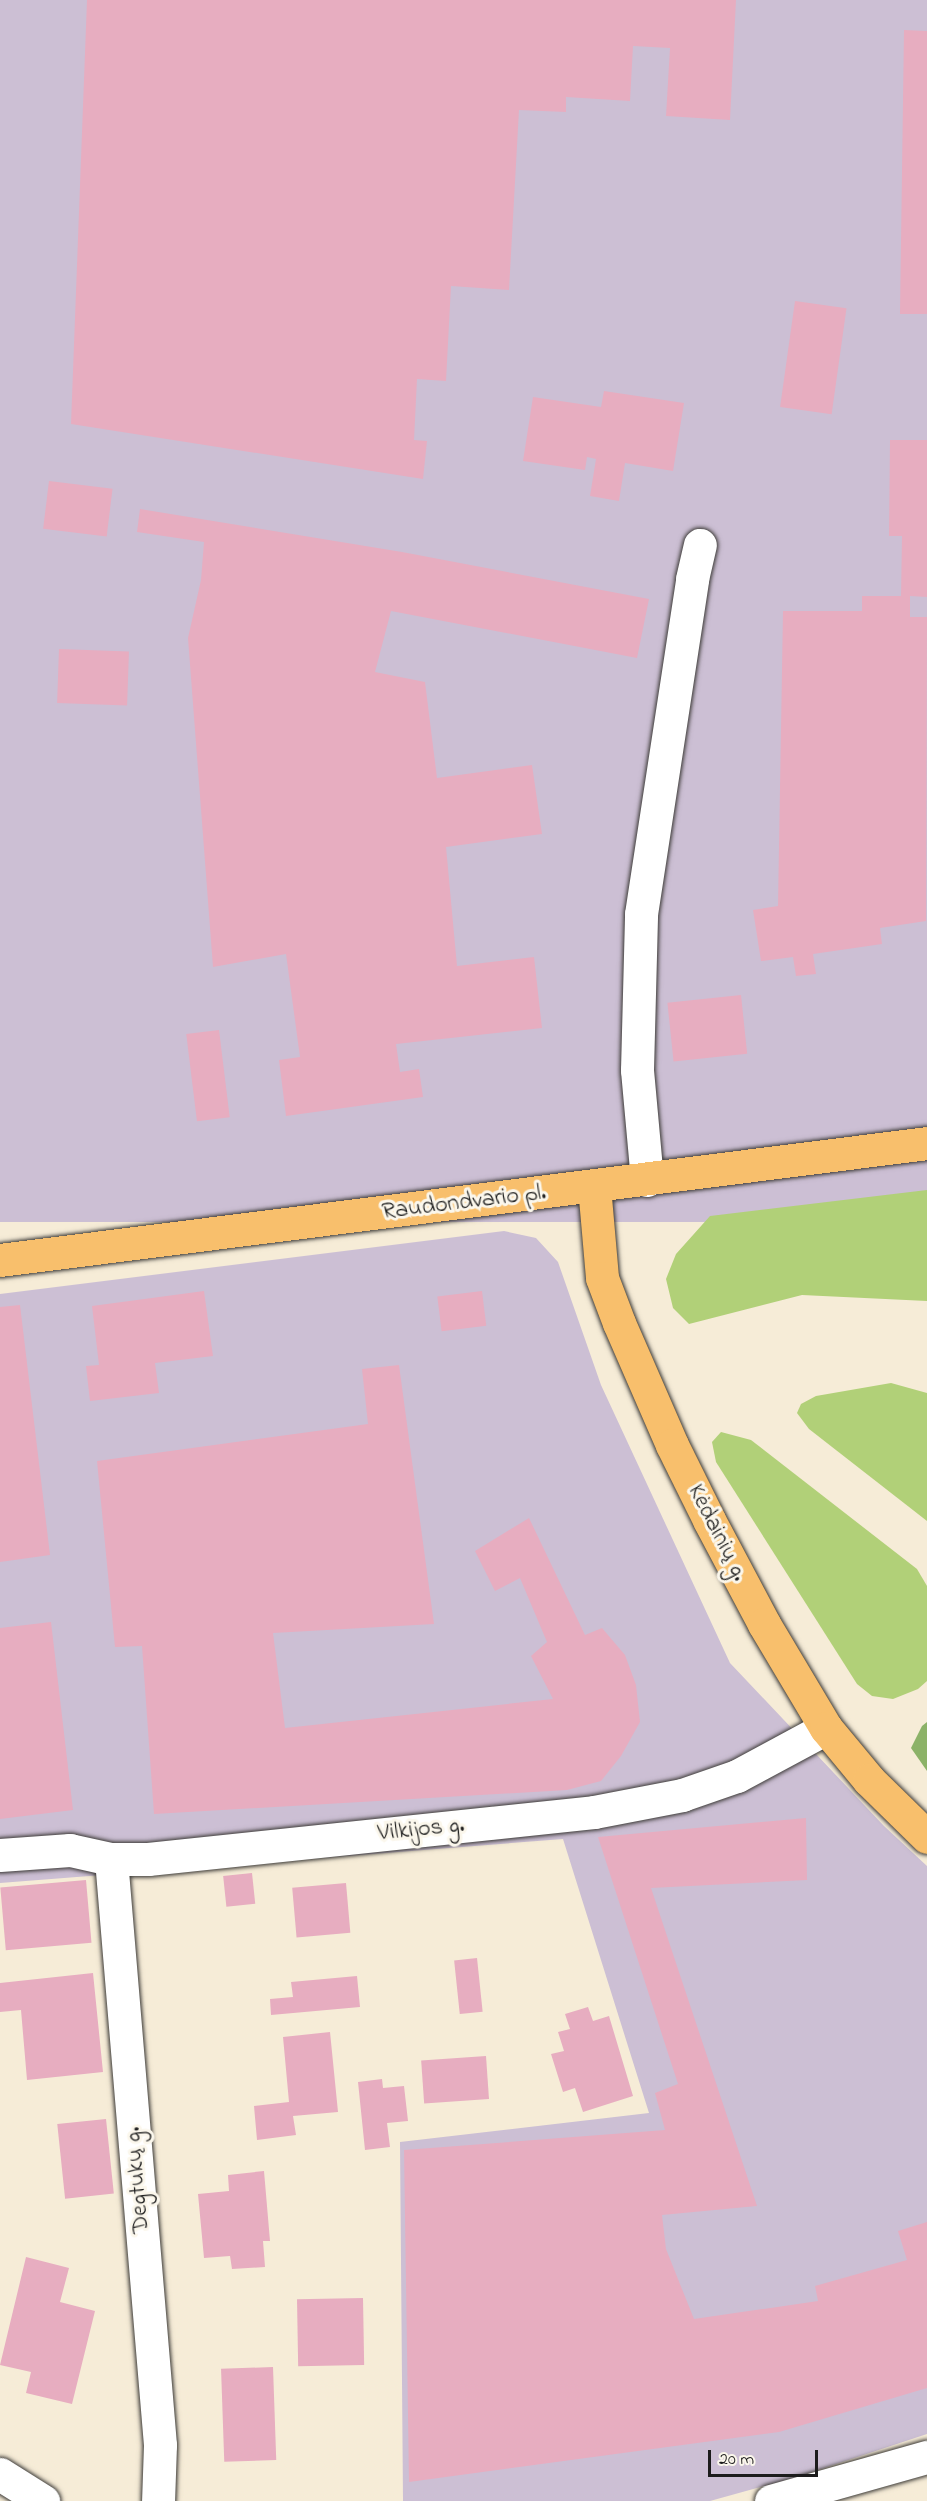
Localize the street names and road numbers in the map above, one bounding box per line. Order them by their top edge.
street label: Raudondvario pl. [380,1179,548,1227]
street label: Kėdainių g. [680,1480,754,1586]
street label: Vilkijos g. [376,1811,466,1849]
street label: Degtukų g. [119,2126,157,2234]

